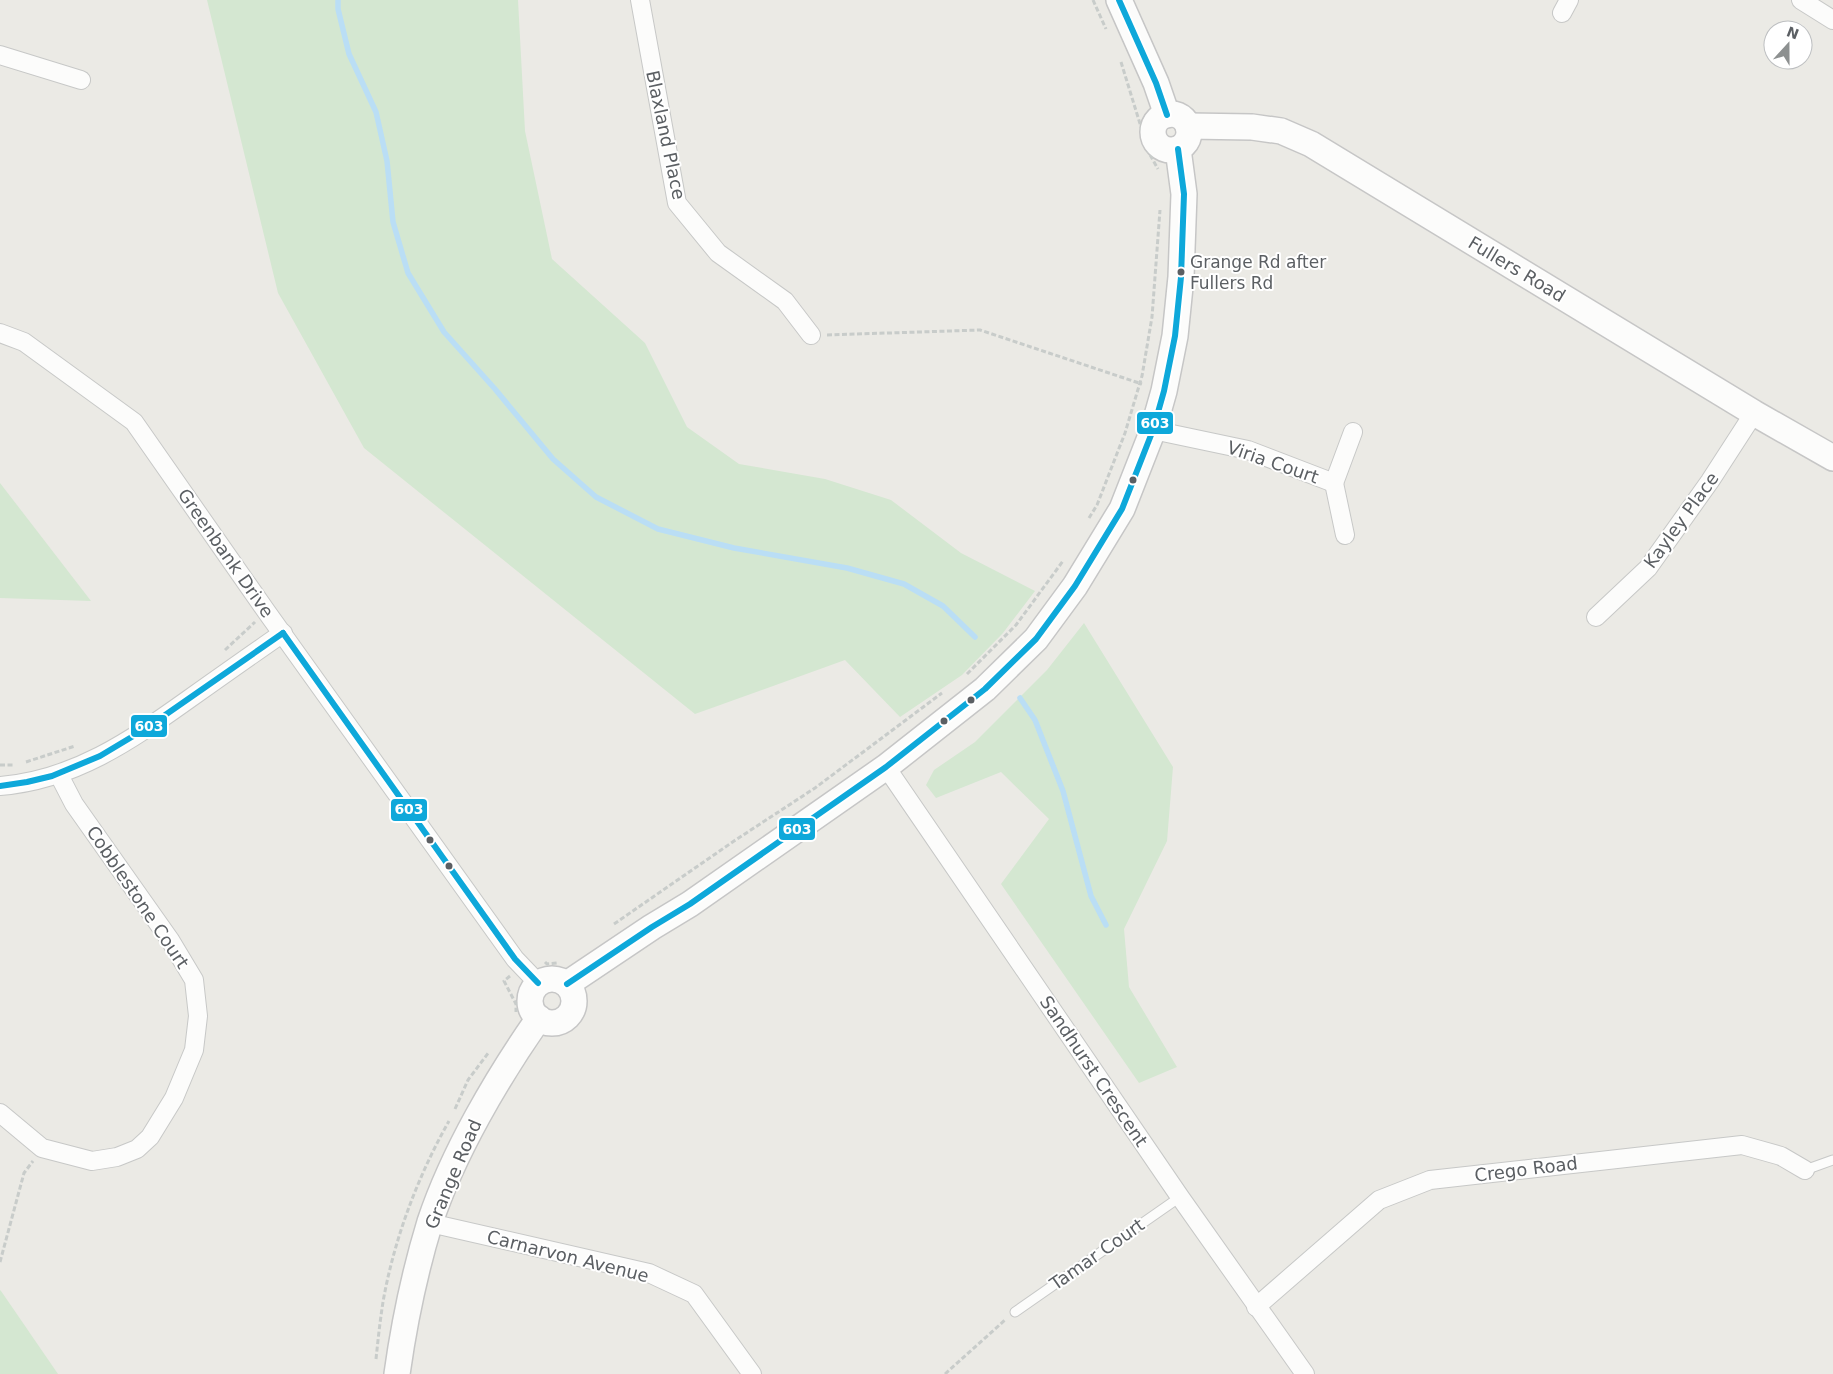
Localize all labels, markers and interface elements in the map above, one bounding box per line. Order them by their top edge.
north arrow [1763,20,1813,70]
text: N [1784,23,1801,42]
street label: Blaxland Place [642,69,690,201]
street label: Fullers Road [1465,232,1569,306]
place label: Grange Rd after Fullers Rd [1190,252,1326,293]
marker: Grange Rd after Fullers Rd [1176,267,1186,277]
line badge: 603 [1136,411,1174,435]
text: 603 [1140,415,1170,431]
street label: Viria Court [1224,437,1322,487]
street label: Kayley Place [1639,468,1723,572]
unlabelled marker [1128,475,1138,485]
street label: Greenbank Drive [174,485,278,621]
unlabelled marker [966,695,976,705]
line badge: 603 [130,714,168,738]
unlabelled marker [939,716,949,726]
text: 603 [134,718,164,734]
line badge: 603 [390,798,428,822]
text: 603 [394,801,424,817]
line badge: 603 [778,817,816,841]
text: 603 [782,821,812,837]
street label: Cobblestone Court [82,822,194,972]
unlabelled marker [425,835,435,845]
unlabelled marker [444,861,454,871]
street label: Sandhurst Crescent [1036,992,1152,1150]
street label: Grange Road [420,1116,486,1232]
street label: Crego Road [1473,1152,1579,1186]
street label: Tamar Court [1045,1214,1148,1295]
street label: Carnarvon Avenue [485,1226,651,1286]

